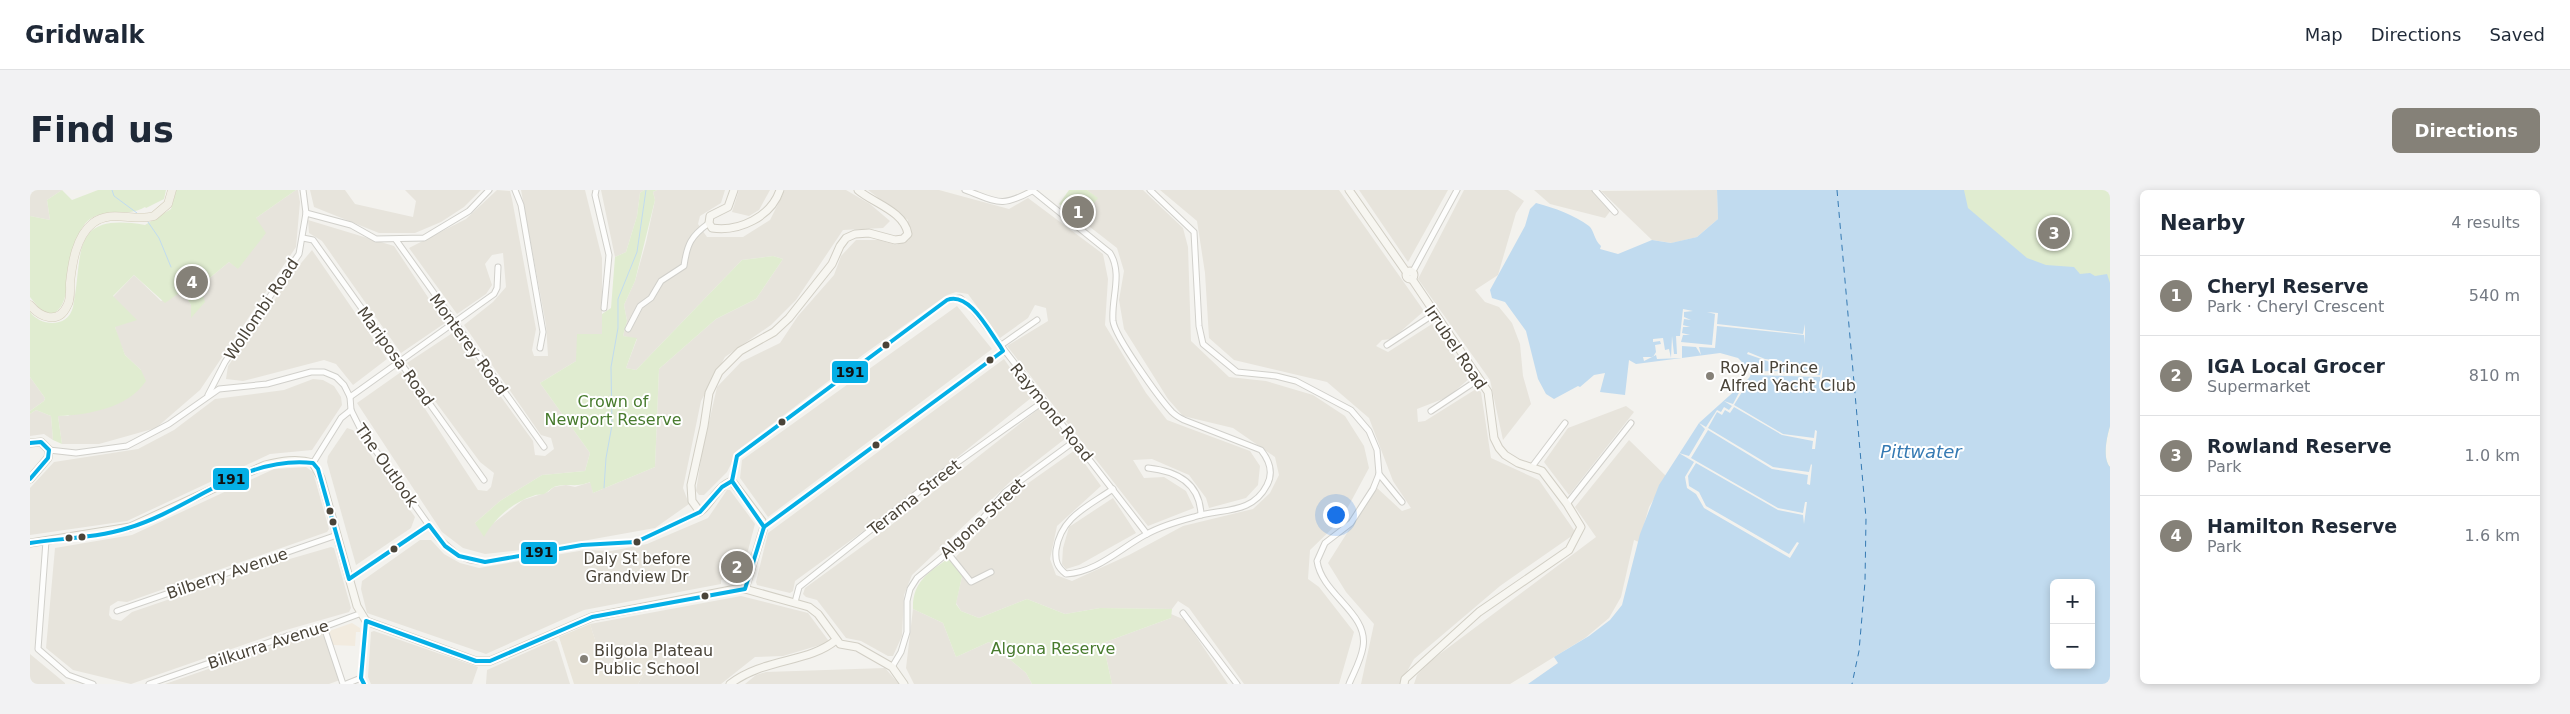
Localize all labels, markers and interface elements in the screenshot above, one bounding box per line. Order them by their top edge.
text: Gridwalk [25,21,145,49]
text: Map [2305,24,2343,45]
text: Directions [2371,24,2461,45]
text: Saved [2489,24,2545,45]
button: Directions [2392,108,2540,153]
text: Find us [30,110,174,150]
pin: 1 [1062,193,1094,231]
text: Nearby [2160,211,2245,235]
text: 4 results [2451,213,2520,232]
pin: 3 [2038,214,2070,252]
street label: Wollombi Road [220,255,303,364]
pin: 4 [176,263,208,301]
text: Cheryl Reserve [2207,275,2369,297]
text: 1 [2170,286,2182,305]
text: 540 m [2469,286,2520,305]
street label: Monterey Road [425,290,512,399]
text: Park · Cheryl Crescent [2207,297,2384,316]
street label: Irrubel Road [1420,302,1491,393]
street label: Mariposa Road [353,303,438,410]
unlabelled marker [881,340,891,350]
unlabelled marker [985,355,995,365]
text: IGA Local Grocer [2207,355,2385,377]
place label: Royal Prince Alfred Yacht Club [1720,358,1856,395]
street label: Raymond Road [1006,359,1097,465]
line badge: 191 [831,360,869,384]
text: 191 [835,364,865,380]
text: 2 [2170,366,2182,385]
text: 810 m [2469,366,2520,385]
marker: Royal Prince Alfred Yacht Club [1704,370,1716,382]
text: Supermarket [2207,377,2310,396]
park label: Crown of Newport Reserve [544,392,682,429]
unlabelled marker [777,417,787,427]
street label: The Outlook [350,419,423,511]
text: Rowland Reserve [2207,435,2392,457]
unlabelled marker [871,440,881,450]
water label: Pittwater [1880,441,1963,462]
text: 3 [2170,446,2182,465]
text: 1.0 km [2465,446,2520,465]
street label: Terama Street [863,455,964,540]
text: Park [2207,457,2242,476]
line badge: 191 [212,467,250,491]
text: 191 [216,471,246,487]
street label: Algona Street [936,474,1029,562]
your location [1323,502,1349,528]
unlabelled marker [325,506,335,516]
text: Hamilton Reserve [2207,515,2397,537]
unlabelled marker [328,517,338,527]
text: 4 [2170,526,2182,545]
text: 1.6 km [2465,526,2520,545]
unlabelled marker [77,532,87,542]
unlabelled marker [64,533,74,543]
marker: Daly St before Grandview Dr [632,537,642,547]
text: Park [2207,537,2242,556]
line badge: 191 [520,541,558,565]
street label: Bilberry Avenue [164,544,290,603]
unlabelled marker [389,544,399,554]
text: 191 [524,544,554,560]
pin: 2 [721,548,753,586]
place label: Daly St before Grandview Dr [584,550,691,586]
map controls [2050,579,2095,669]
button: + [2050,579,2095,624]
unlabelled marker [700,591,710,601]
street label: Bilkurra Avenue [205,616,331,673]
button: − [2050,624,2095,669]
park label: Algona Reserve [991,639,1115,658]
place label: Bilgola Plateau Public School [594,641,713,678]
marker: Bilgola Plateau Public School [578,653,590,665]

